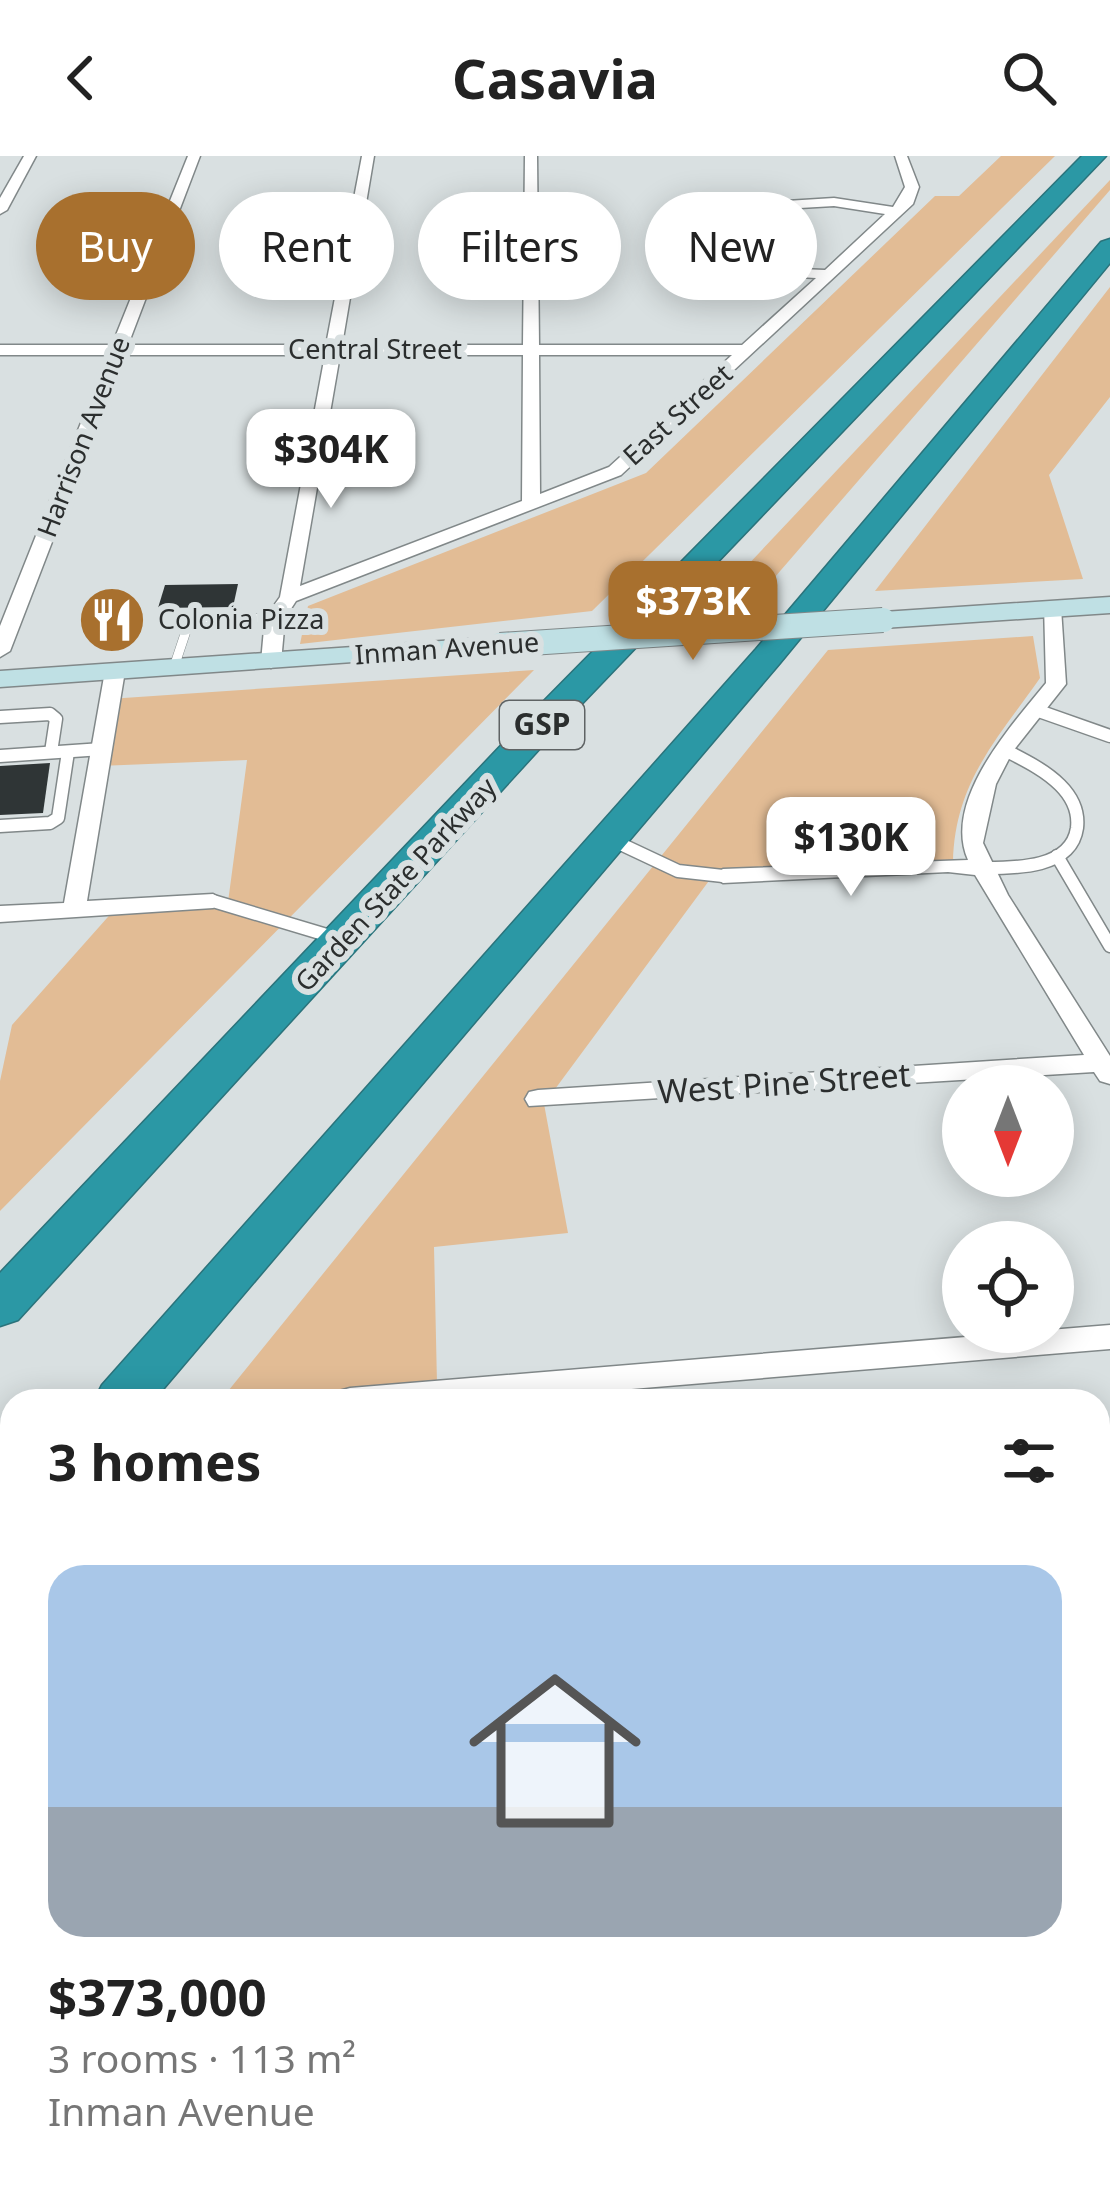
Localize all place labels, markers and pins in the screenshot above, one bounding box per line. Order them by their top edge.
pin: $304K [247,409,415,511]
pin: $373K [609,561,777,663]
restaurant icon: Colonia Pizza [77,585,147,655]
place label: Colonia Pizza [158,600,324,637]
pin: $130K [767,797,935,899]

